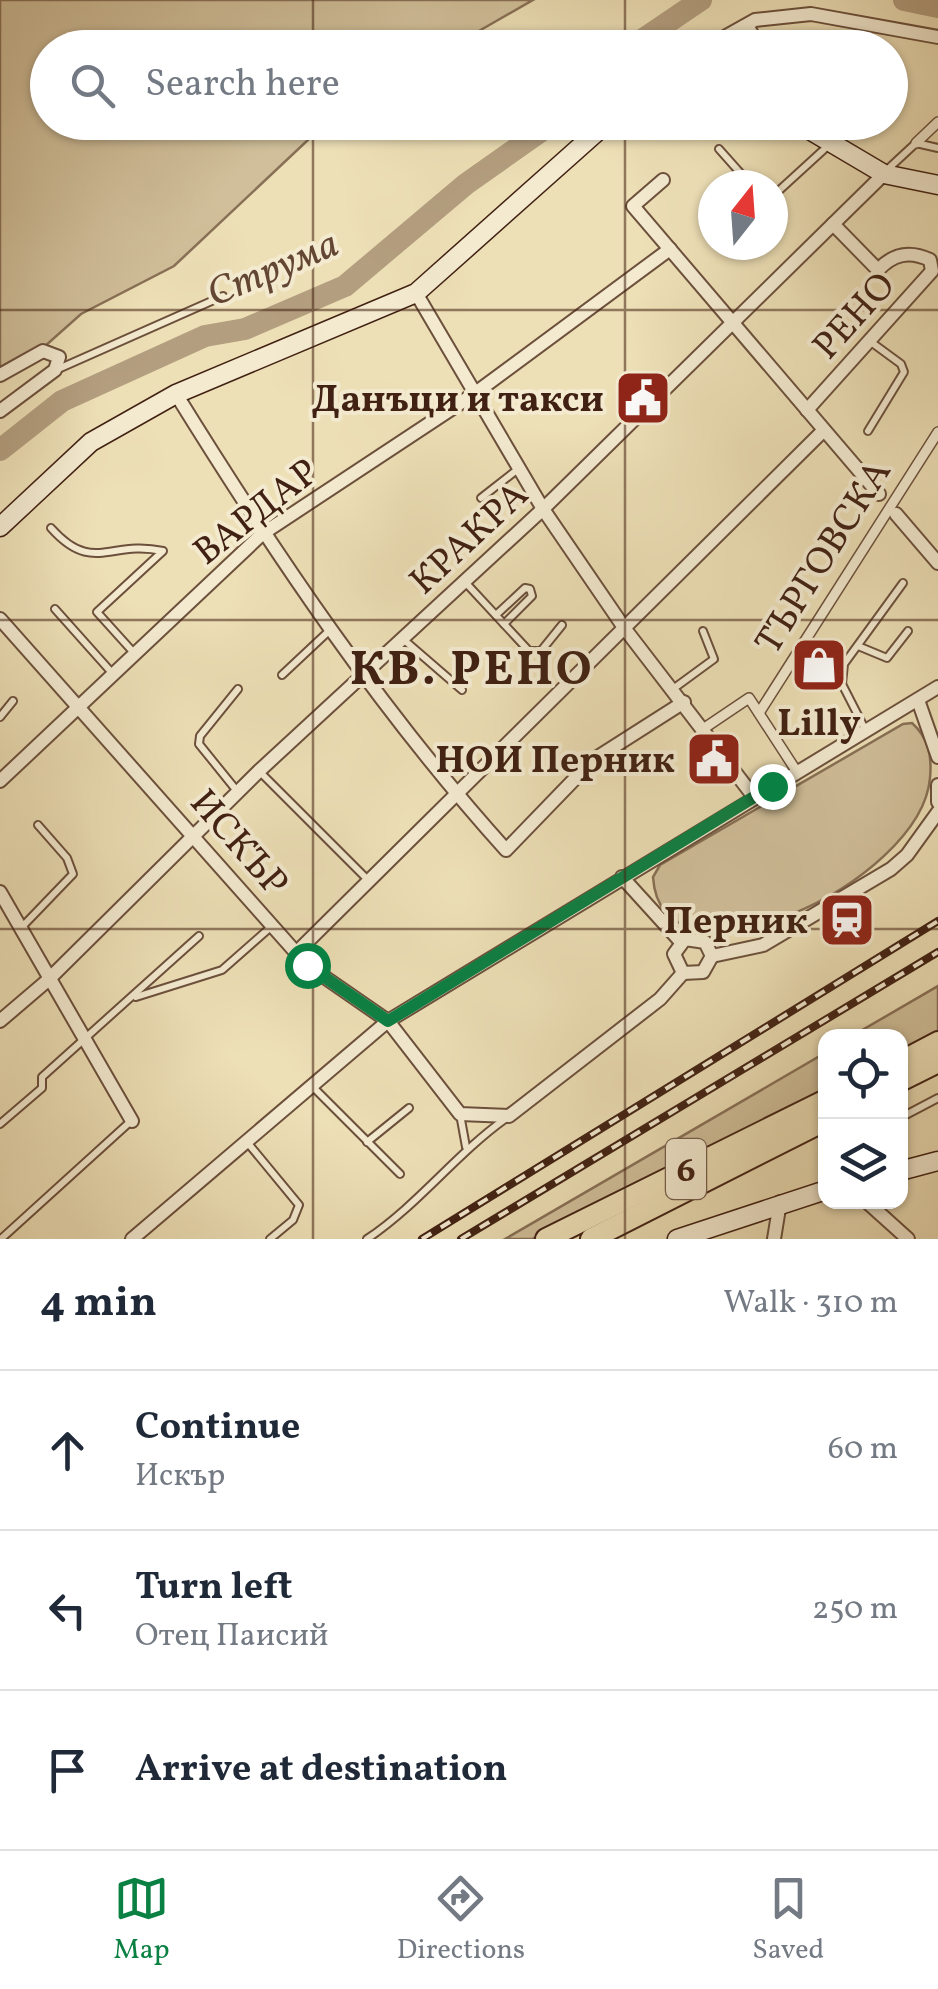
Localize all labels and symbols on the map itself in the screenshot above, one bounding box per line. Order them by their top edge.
north arrow [698,170,788,260]
water label: Струма [199,218,348,323]
street label: РЕНО [802,262,909,373]
public building icon: Данъци и такси [613,368,673,428]
place label: Данъци и такси [312,375,604,428]
street label: ВАРДАР [184,448,331,579]
street label: ТЪРГОВСКА [744,451,906,665]
street label: КРАКРА [399,471,542,609]
shop icon: Lilly [789,635,849,695]
district label: КВ. РЕНО [350,638,594,705]
place label: Lilly [777,699,861,752]
public building icon: НОИ Перник [684,729,744,789]
place label: НОИ Перник [435,736,675,789]
route end [750,764,796,810]
street label: ИСКЪР [176,779,299,909]
station icon: Перник [817,890,877,950]
place label: Перник [664,897,808,950]
route start [285,943,331,989]
road number: 6 [666,1139,706,1199]

